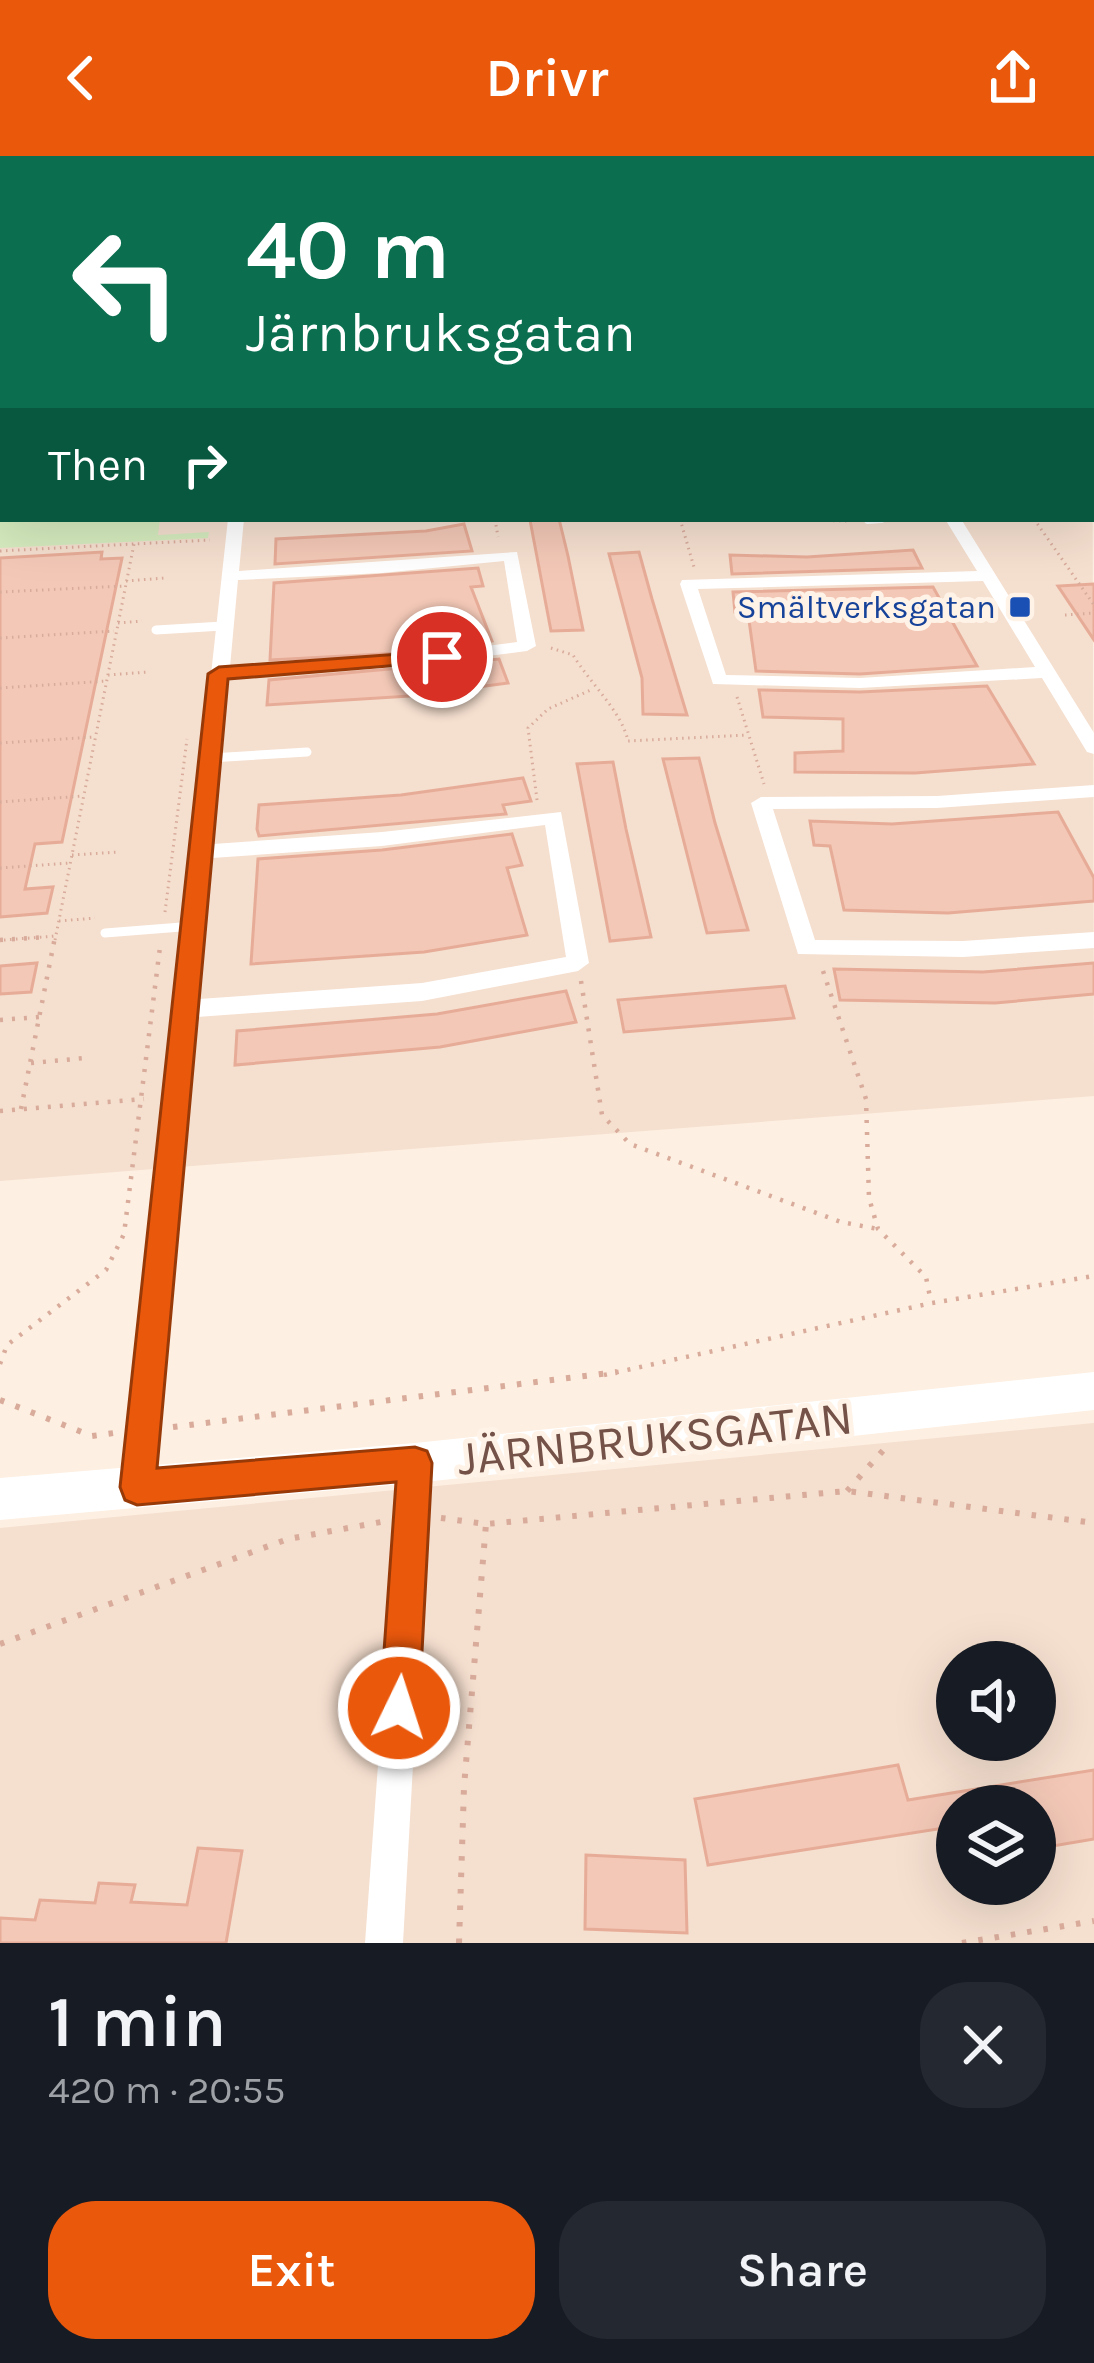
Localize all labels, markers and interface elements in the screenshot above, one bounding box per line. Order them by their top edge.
icon: back [48,45,114,111]
icon: share [980,45,1046,111]
text: Drivr [485,46,609,110]
text: 40 m [246,201,450,299]
icon: left [48,204,204,360]
text: Järnbruksgatan [246,301,635,365]
icon: right [172,432,238,498]
text: Then [48,439,148,491]
place label: Smältverksgatan [737,588,996,626]
marker: Smältverksgatan [1007,594,1033,620]
pin [391,606,493,708]
icon: arrive [409,624,475,690]
street label: JÄRNBRUKSGATAN [455,1389,855,1487]
map controls [936,1641,1056,1905]
button: sound [936,1641,1056,1761]
position arrow [336,1645,462,1771]
button: layers [936,1785,1056,1905]
text: 1 min [48,1980,227,2064]
button: close [920,1982,1046,2108]
text: 420 m · 20:55 [48,2067,286,2113]
button: Exit [48,2201,535,2339]
button: Share [559,2201,1046,2339]

